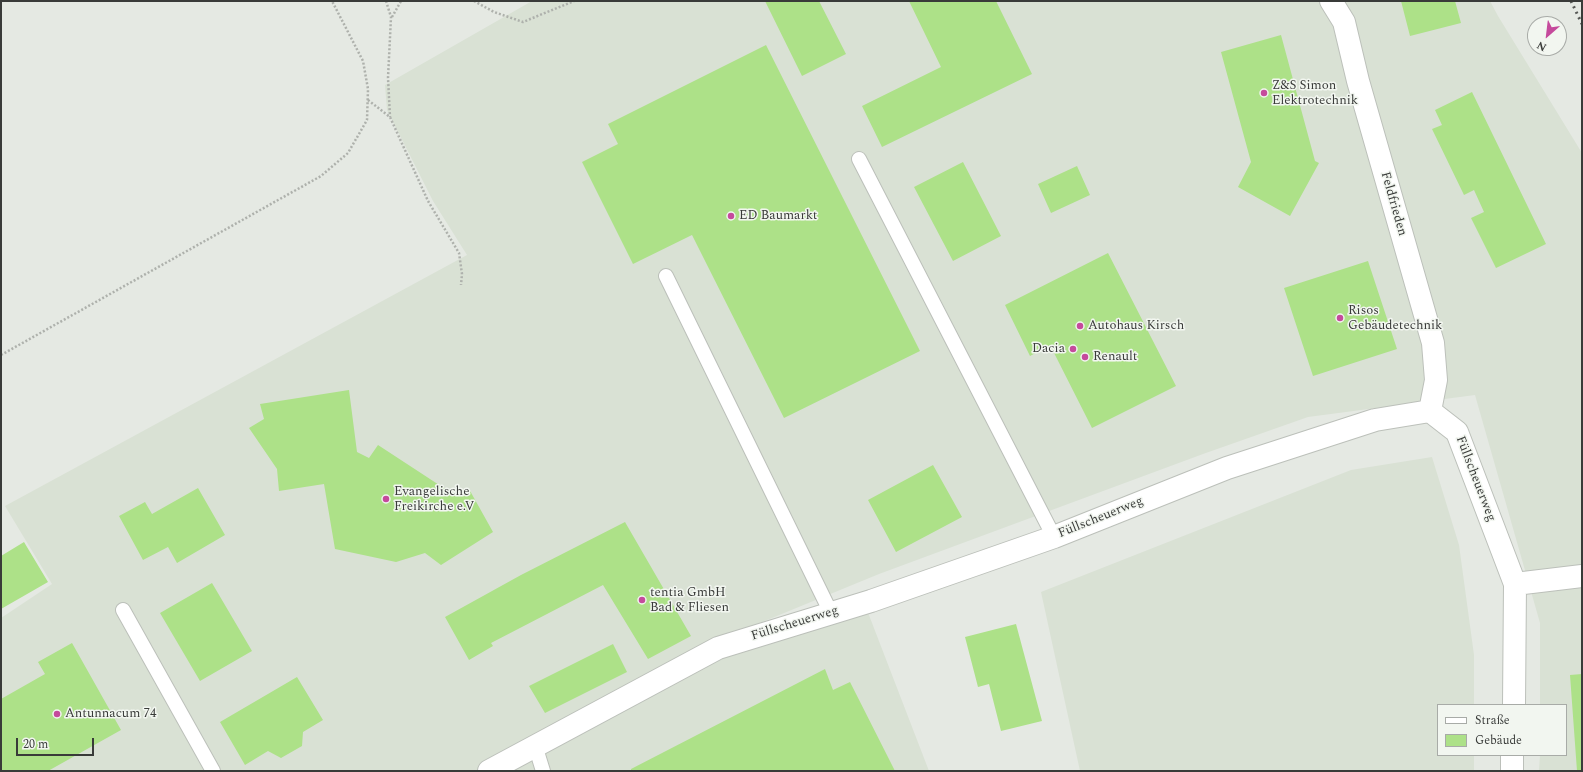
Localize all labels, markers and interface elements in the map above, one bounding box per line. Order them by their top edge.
north arrow [1527,16,1567,56]
text: N [1534,37,1550,56]
place label: Z&S Simon Elektrotechnik [1272,78,1358,109]
marker: Z&S Simon Elektrotechnik [1259,88,1269,98]
street label: Feldfrieden [1376,170,1410,238]
place label: ED Baumarkt [739,208,817,224]
marker: ED Baumarkt [726,211,736,221]
place label: Risos Gebäudetechnik [1348,303,1442,334]
marker: Risos Gebäudetechnik [1335,313,1345,323]
place label: Autohaus Kirsch [1088,318,1184,334]
marker: Autohaus Kirsch [1075,321,1085,331]
place label: Dacia [1032,341,1065,357]
marker: Dacia [1068,344,1078,354]
place label: Renault [1093,349,1137,365]
marker: Renault [1080,352,1090,362]
street label: Füllscheuerweg [1452,434,1498,524]
place label: Evangelische Freikirche e.V [394,484,474,515]
marker: Evangelische Freikirche e.V [381,494,391,504]
street label: Füllscheuerweg [1056,494,1146,542]
place label: tentia GmbH Bad & Fliesen [650,585,729,616]
marker: tentia GmbH Bad & Fliesen [637,595,647,605]
street label: Füllscheuerweg [749,603,841,645]
legend [1437,704,1567,756]
place label: Antunnacum 74 [65,706,157,722]
marker: Antunnacum 74 [52,709,62,719]
text: Straße [1475,711,1510,730]
scale bar [18,730,96,756]
text: Gebäude [1475,731,1522,750]
text: 20 m [23,735,48,754]

